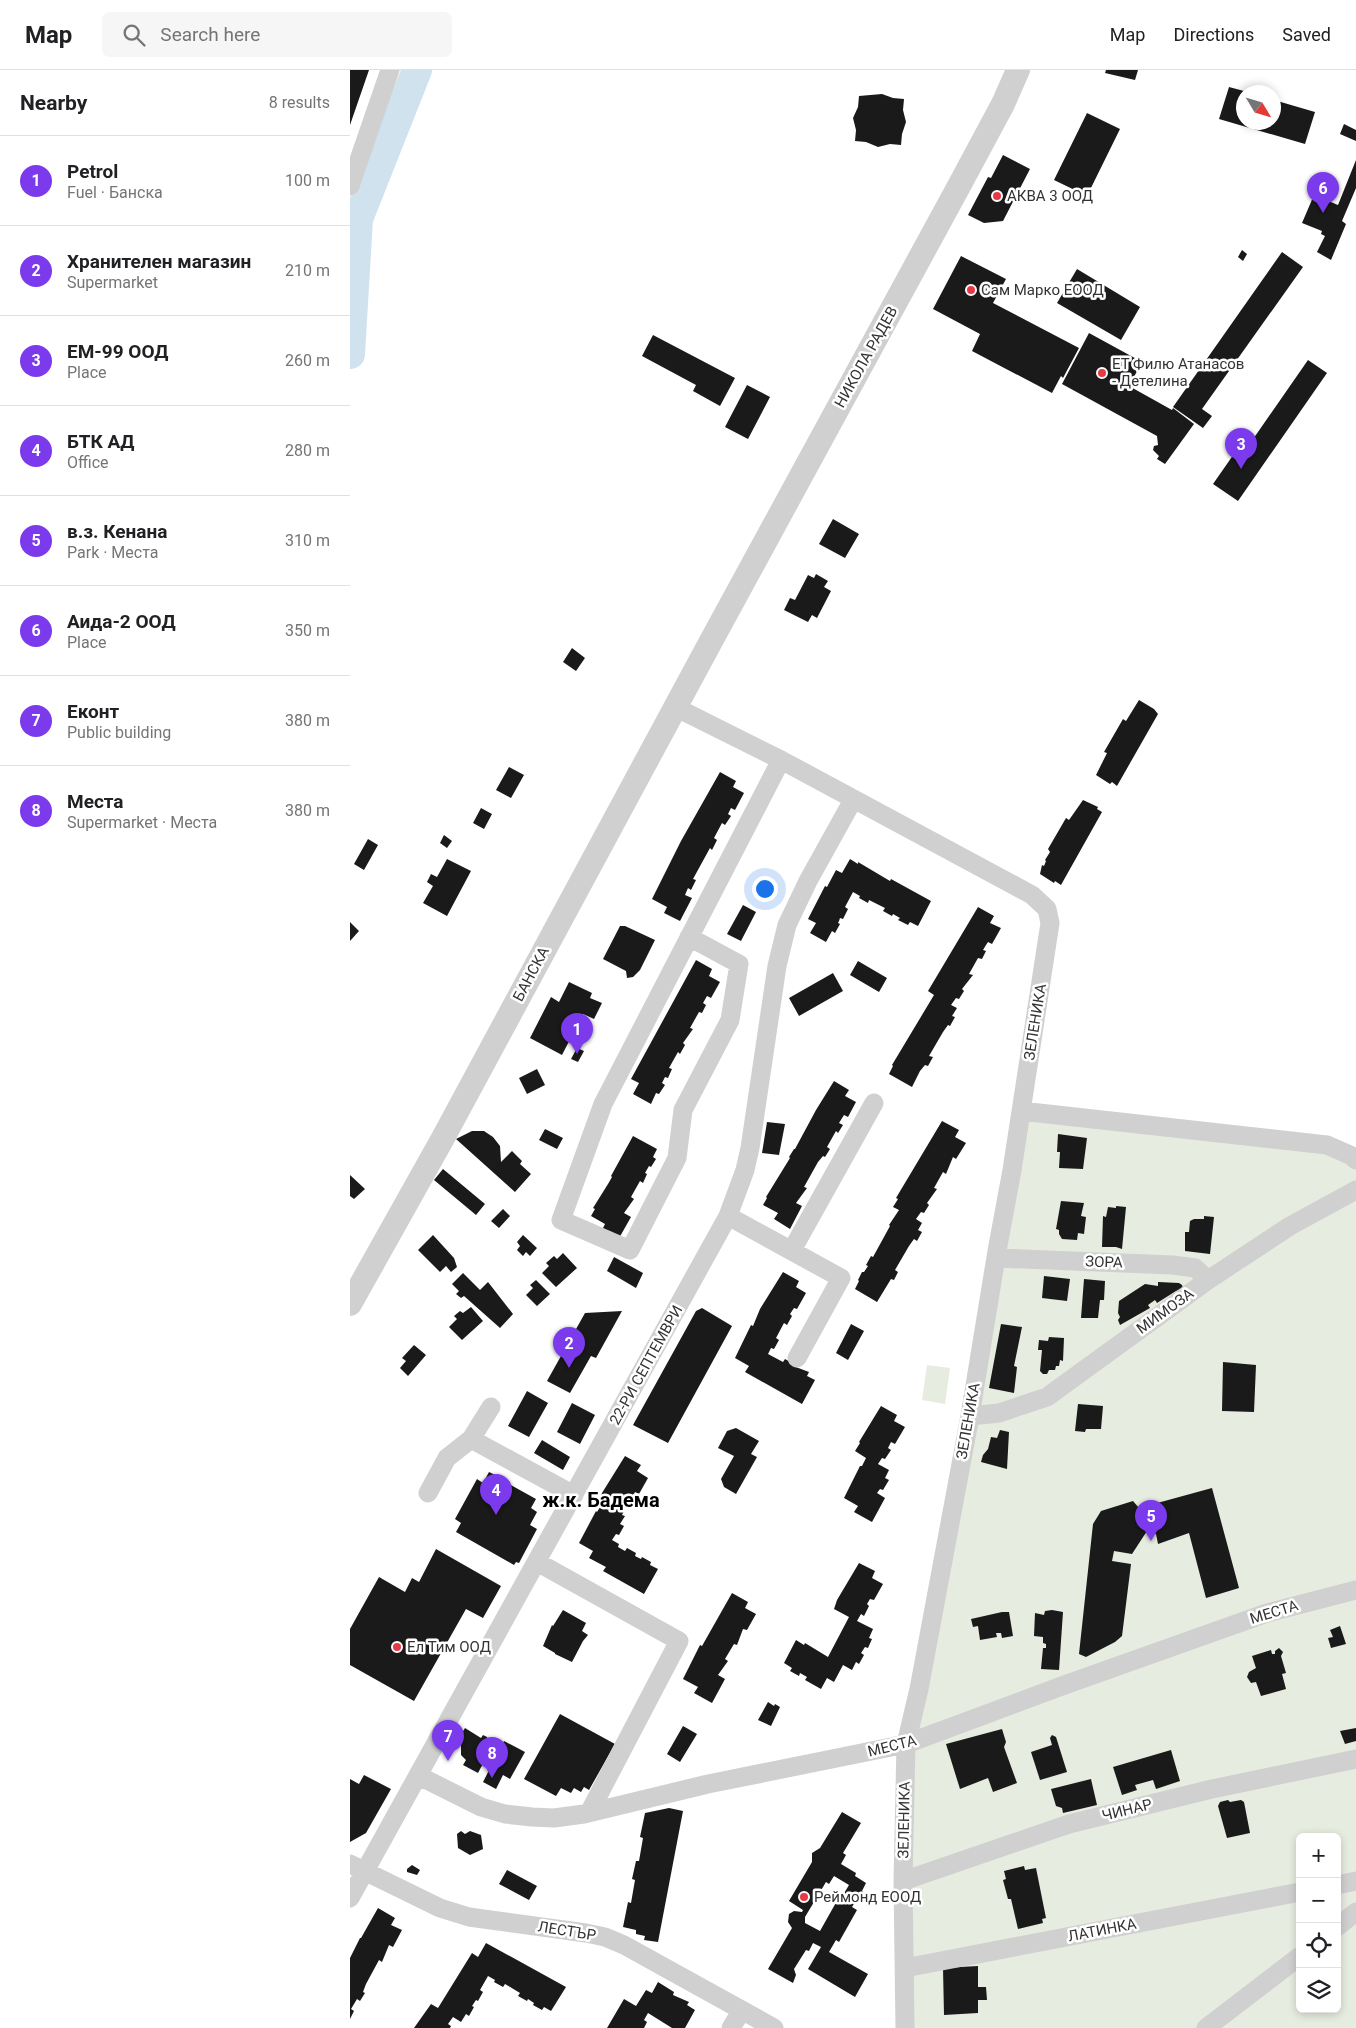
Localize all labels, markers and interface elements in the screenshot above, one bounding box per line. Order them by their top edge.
search box [102,12,452,57]
text: Map [25,21,72,49]
icon: search [120,21,148,49]
text: Search here [160,23,260,46]
text: Map [1110,24,1145,45]
text: Directions [1173,24,1254,45]
text: Saved [1282,24,1331,45]
north arrow [1236,85,1281,130]
text: Nearby [20,91,87,115]
text: 8 results [269,93,330,112]
text: Petrol [67,160,118,183]
text: 1 [31,171,41,190]
text: 100 m [285,171,330,190]
pin: 6 [1307,172,1339,213]
text: Fuel · Банска [67,183,163,202]
place label: АКВА 3 ООД [1007,187,1093,205]
marker: АКВА 3 ООД [991,190,1003,202]
text: Хранителен магазин [67,250,251,273]
text: 2 [31,261,41,280]
text: 210 m [285,261,330,280]
text: Supermarket [67,273,158,292]
place label: Сам Марко ЕООД [981,281,1104,299]
marker: Сам Марко ЕООД [965,284,977,296]
street label: НИКОЛА РАДЕВ [831,303,901,411]
text: ЕМ-99 ООД [67,340,168,363]
text: 3 [31,351,41,370]
text: 260 m [285,351,330,370]
place label: ЕТ Филю Атанасов - Детелина [1112,355,1244,390]
text: Place [67,363,107,382]
marker: ЕТ Филю Атанасов - Детелина [1096,367,1108,379]
pin: 3 [1225,428,1257,469]
text: БТК АД [67,430,135,453]
text: 4 [31,441,41,460]
text: 280 m [285,441,330,460]
text: Office [67,453,109,472]
text: в.з. Кенана [67,520,167,543]
text: 5 [31,531,41,550]
text: 310 m [285,531,330,550]
text: Park · Места [67,543,158,562]
text: Аида-2 ООД [67,610,176,633]
text: 6 [31,621,41,640]
text: 350 m [285,621,330,640]
text: Place [67,633,107,652]
text: Еконт [67,700,119,723]
text: 7 [31,711,41,730]
text: 380 m [285,711,330,730]
text: Public building [67,723,171,742]
text: Места [67,790,124,813]
text: 8 [31,801,41,820]
text: 380 m [285,801,330,820]
text: Supermarket · Места [67,813,217,832]
your location [752,876,778,902]
street label: БАНСКА [509,943,553,1004]
street label: ЗЕЛЕНИКА [1020,982,1050,1062]
pin: 1 [561,1013,593,1054]
street label: ЗОРА [1085,1252,1123,1272]
street label: МИМОЗА [1133,1284,1197,1338]
street label: 22-РИ СЕПТЕМВРИ [606,1302,686,1428]
pin: 2 [553,1327,585,1368]
street label: ЗЕЛЕНИКА [952,1381,984,1461]
pin: 4 [480,1474,512,1515]
district label: ж.к. Бадема [542,1488,660,1512]
pin: 5 [1135,1500,1167,1541]
street label: МЕСТА [1248,1596,1300,1628]
place label: Ел Тим ООД [407,1638,491,1656]
marker: Ел Тим ООД [391,1641,403,1653]
pin: 7 [432,1720,464,1761]
street label: МЕСТА [866,1731,918,1761]
pin: 8 [476,1737,508,1778]
street label: ЗЕЛЕНИКА [894,1781,914,1859]
street label: ЧИНАР [1100,1795,1154,1825]
map controls [1296,1833,1341,2013]
button: + [1296,1833,1341,1878]
button: − [1296,1878,1341,1923]
place label: Реймонд ЕООД [814,1888,921,1906]
marker: Реймонд ЕООД [798,1891,810,1903]
street label: ЛАТИНКА [1066,1915,1138,1945]
street label: ЛЕСТЪР [537,1918,597,1944]
button: locate [1296,1923,1341,1968]
button: layers [1296,1968,1341,2013]

